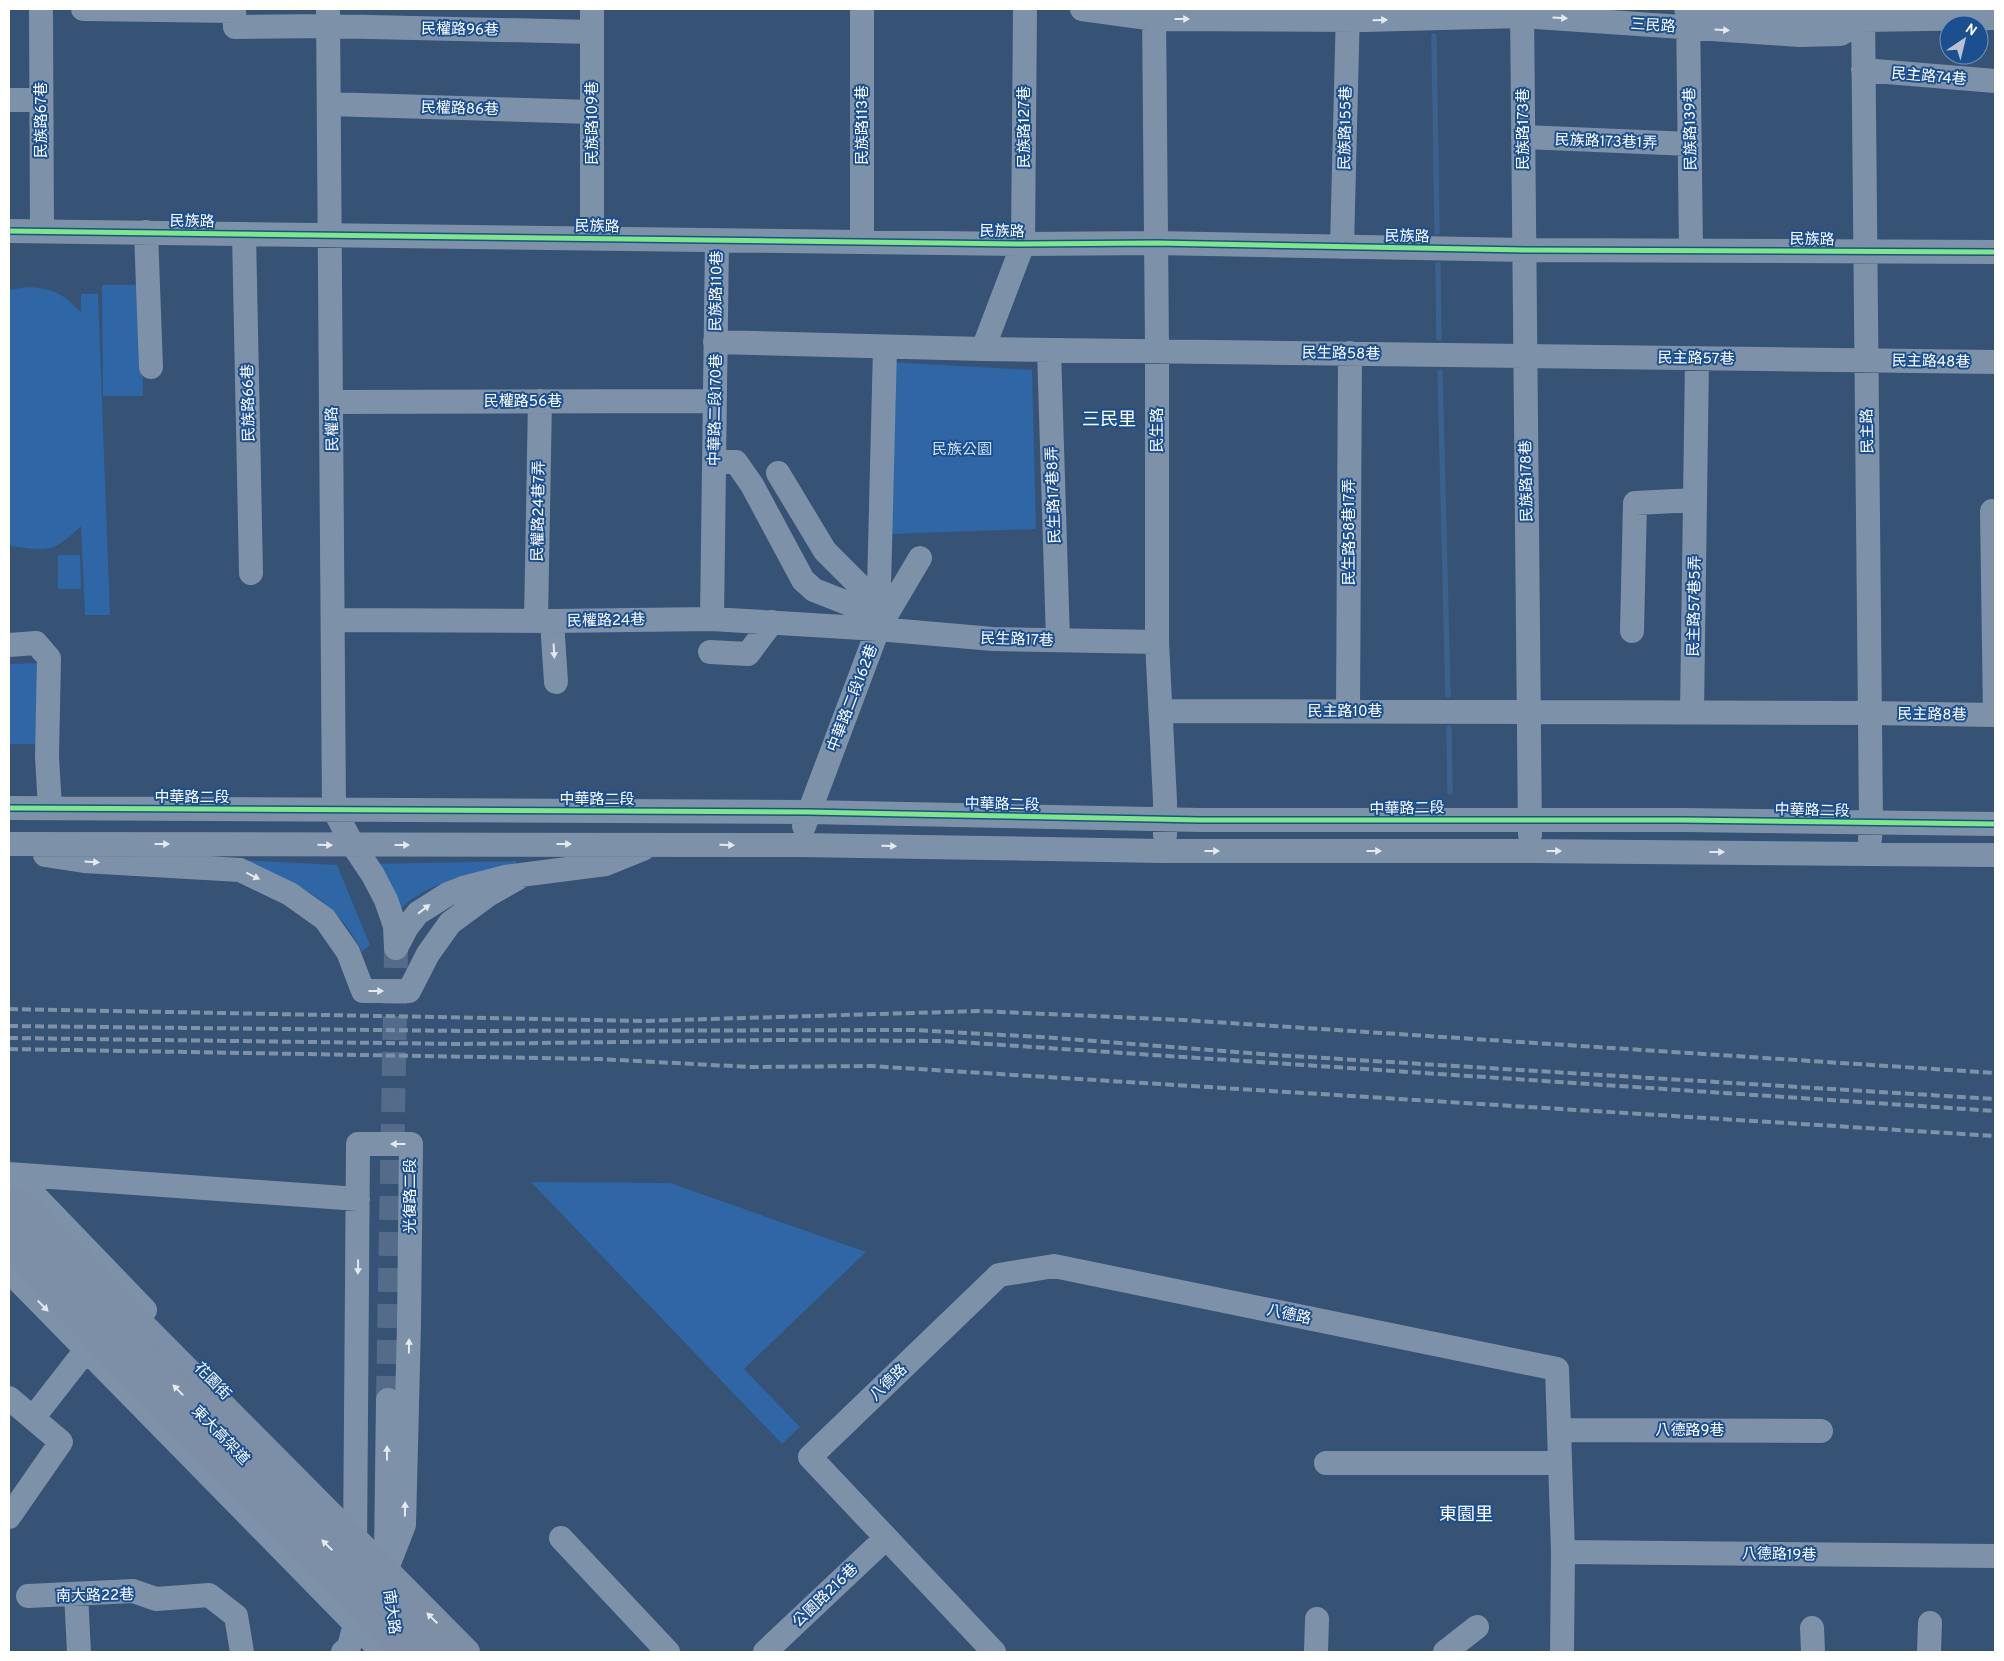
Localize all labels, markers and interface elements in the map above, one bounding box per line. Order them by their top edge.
one-way arrow [1175,15,1191,23]
one-way arrow [1372,15,1388,23]
one-way arrow [1552,15,1568,23]
street label: 三民路 [1630,15,1676,38]
north arrow [1939,15,1989,65]
street label: 民權路96巷 [421,20,499,41]
text: N [1962,21,1980,40]
one-way arrow [1714,26,1730,34]
street label: 民主路74巷 [1890,65,1967,90]
street label: 民族路109巷 [584,81,603,165]
street label: 民族路67巷 [33,82,52,158]
street label: 民族路113巷 [854,85,873,165]
street label: 民族路127巷 [1016,86,1035,168]
street label: 民族路155巷 [1336,86,1357,170]
street label: 民族路139巷 [1681,87,1702,171]
street label: 民族路173巷 [1515,88,1534,170]
street label: 民權路86巷 [421,99,499,120]
street label: 民族路173巷1弄 [1554,131,1658,154]
street label: 民族路 [169,213,215,232]
street label: 民族路 [574,218,620,237]
street label: 民族路 [979,223,1025,242]
street label: 民族路 [1384,228,1430,247]
street label: 民族路 [1789,231,1835,250]
street label: 民族路110巷 [707,250,728,332]
street label: 民生路58巷 [1302,344,1380,365]
street label: 民主路57巷 [1657,349,1735,370]
street label: 民主路48巷 [1892,352,1970,373]
street label: 中華路二段170巷 [706,354,727,466]
street label: 民族路66巷 [239,364,260,442]
street label: 民權路56巷 [484,393,562,412]
street label: 民權路 [324,406,343,452]
street label: 民生路 [1149,407,1168,453]
street label: 民主路 [1859,408,1878,454]
district label: 三民里 [1082,409,1136,432]
street label: 民族路178巷 [1517,440,1538,522]
park label: 民族公園 [932,441,992,460]
street label: 民生路17巷8弄 [1043,446,1066,544]
street label: 民權路24巷7弄 [529,460,550,562]
street label: 民生路58巷17弄 [1341,479,1360,585]
street label: 民主路57巷5弄 [1685,555,1706,657]
street label: 民權路24巷 [567,611,645,632]
street label: 民生路17巷 [980,630,1054,651]
street label: 中華路二段162巷 [824,642,883,755]
one-way arrow [550,643,558,659]
street label: 民主路10巷 [1307,703,1383,722]
street label: 民主路8巷 [1897,705,1967,726]
street label: 中華路二段 [154,789,230,808]
street label: 中華路二段 [559,791,635,810]
street label: 中華路二段 [964,795,1040,816]
street label: 中華路二段 [1369,799,1445,820]
street label: 中華路二段 [1774,801,1850,822]
one-way arrow [155,840,171,848]
one-way arrow [556,840,572,848]
one-way arrow [317,841,333,849]
one-way arrow [394,841,410,849]
one-way arrow [719,841,735,849]
one-way arrow [881,843,897,851]
one-way arrow [1204,847,1220,855]
one-way arrow [1367,847,1383,855]
one-way arrow [1547,847,1563,855]
one-way arrow [1709,848,1725,856]
one-way arrow [84,858,100,866]
one-way arrow [245,872,260,880]
one-way arrow [417,903,430,914]
one-way arrow [368,987,384,995]
one-way arrow [390,1140,406,1148]
street label: 光復路二段 [402,1158,421,1234]
one-way arrow [353,1259,361,1275]
one-way arrow [37,1299,49,1311]
street label: 八德路 [1265,1301,1313,1329]
one-way arrow [405,1338,413,1354]
street label: 花園街 [189,1359,234,1405]
street label: 八德路 [866,1360,912,1406]
one-way arrow [172,1385,184,1397]
street label: 東大高架道 [187,1402,253,1470]
street label: 八德路9巷 [1656,1421,1724,1441]
one-way arrow [383,1444,391,1460]
one-way arrow [401,1500,409,1516]
district label: 東園里 [1439,1504,1493,1527]
one-way arrow [321,1539,333,1551]
street label: 八德路19巷 [1742,1544,1816,1566]
street label: 公園路216巷 [789,1560,863,1632]
street label: 南大路22巷 [56,1586,134,1607]
street label: 南大路 [378,1589,403,1636]
one-way arrow [426,1612,438,1624]

